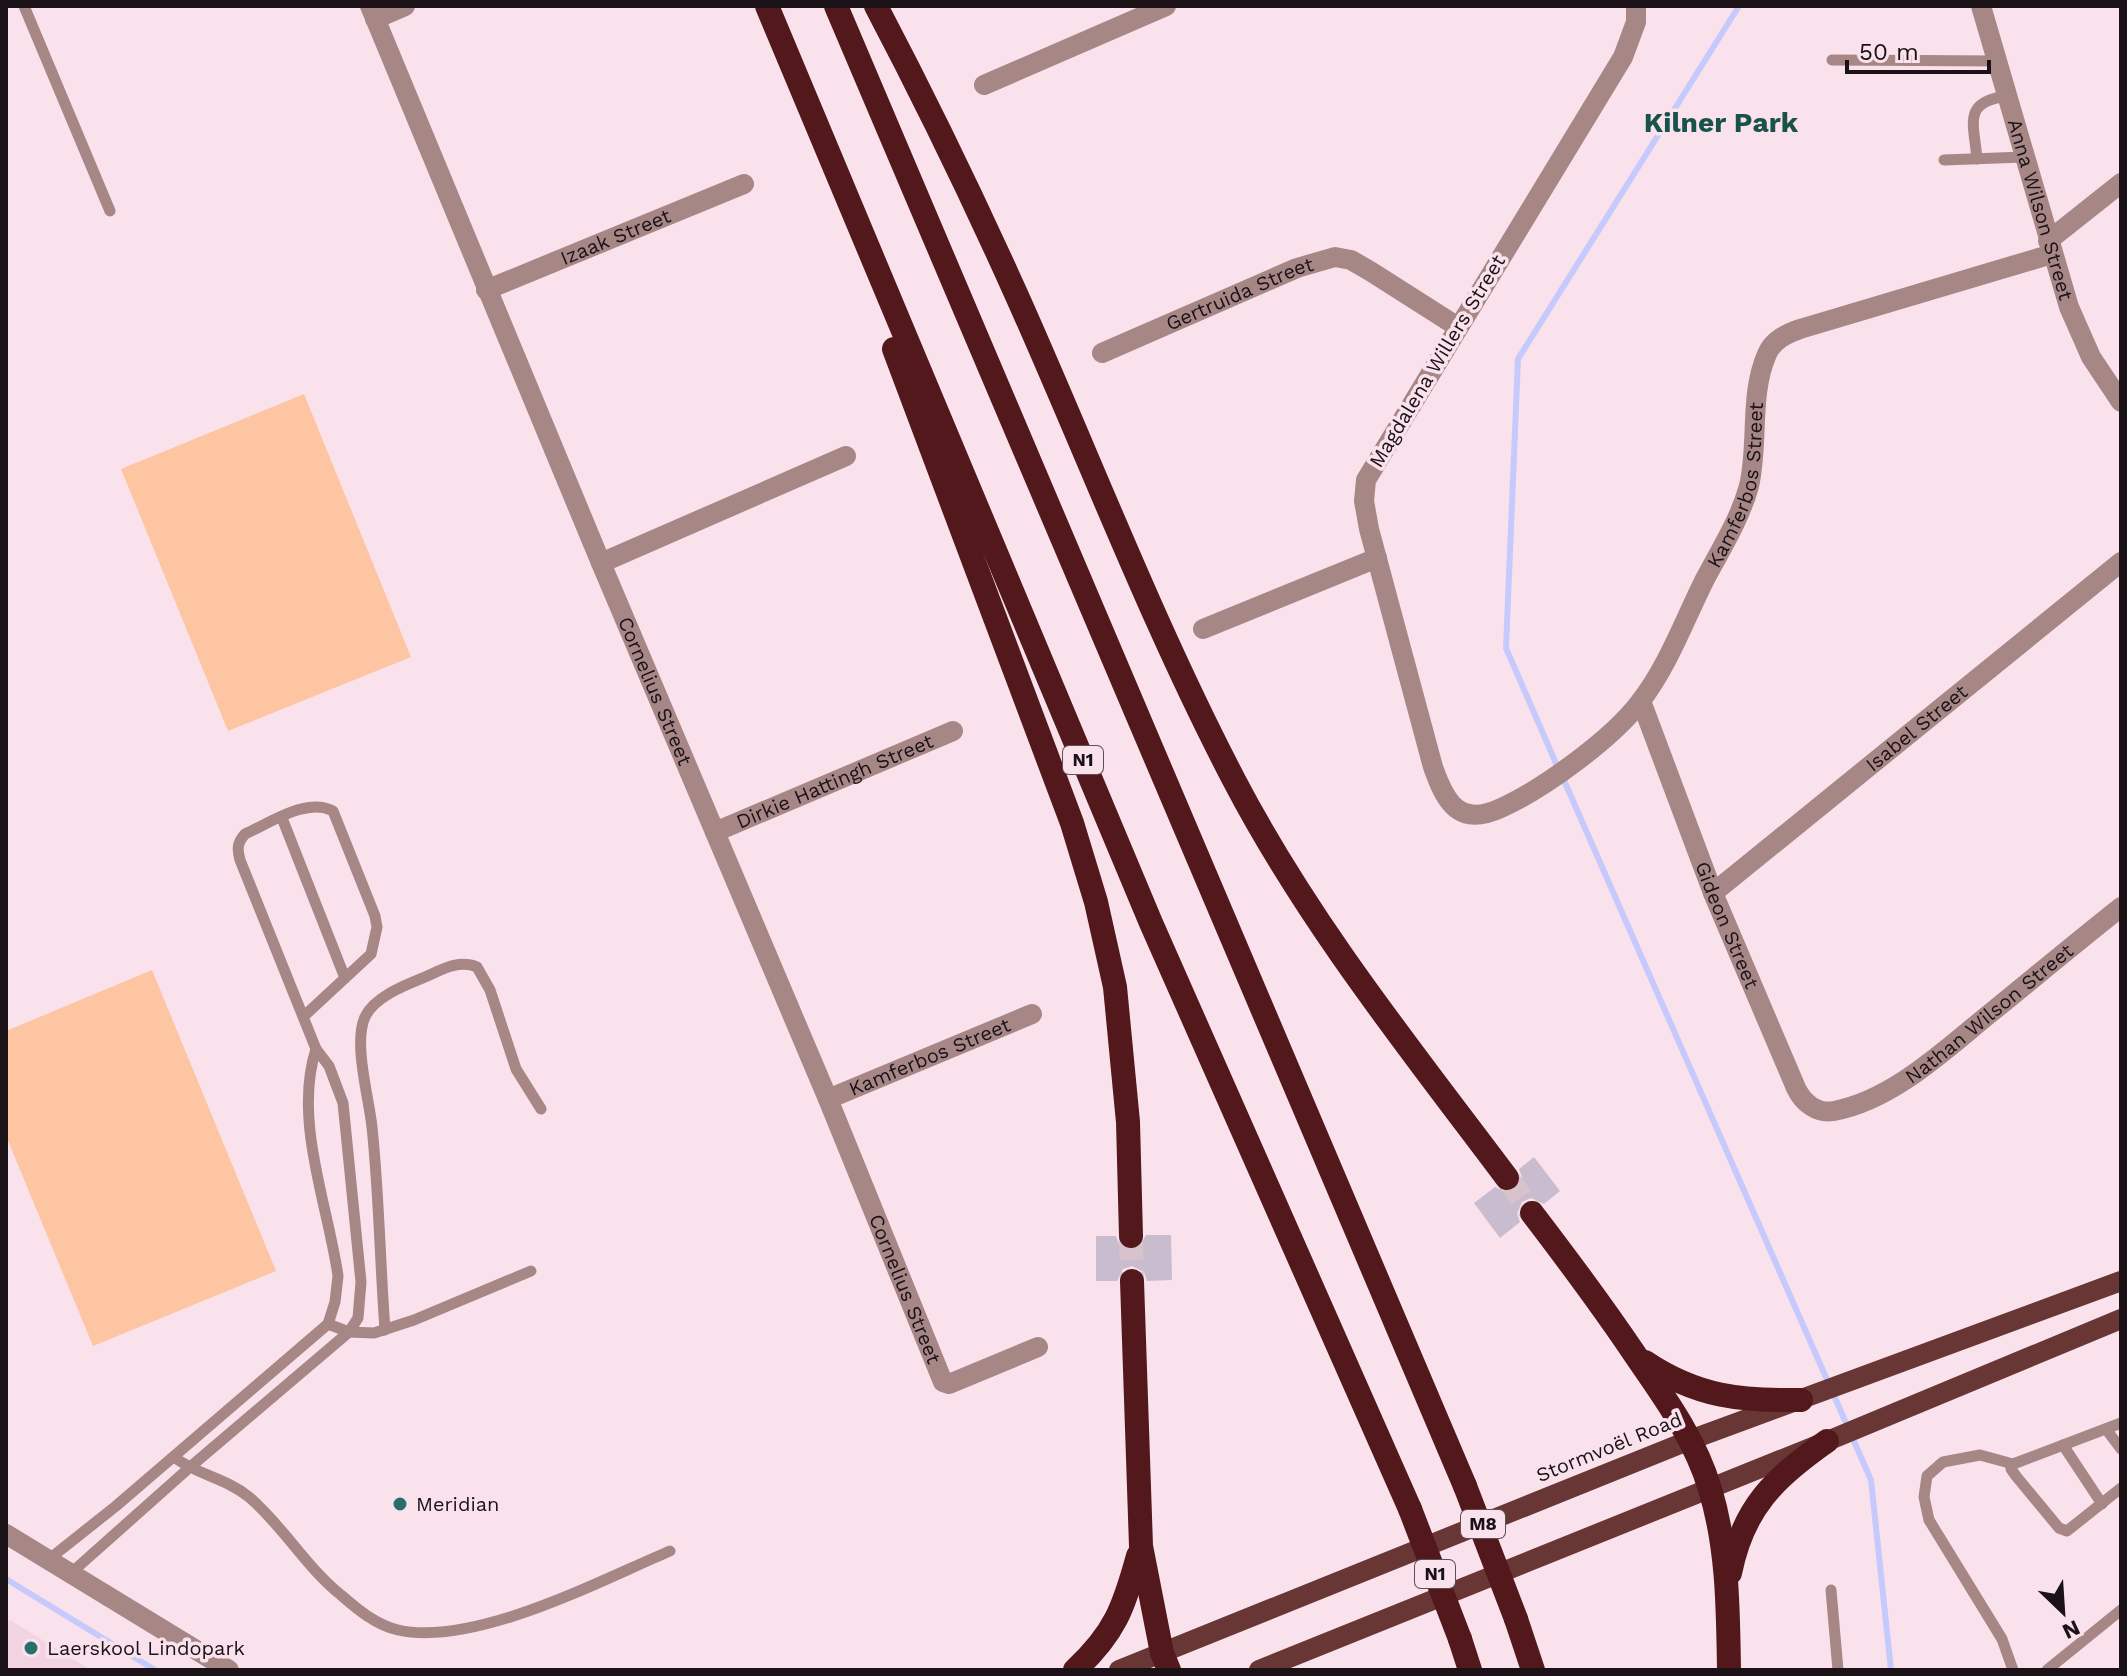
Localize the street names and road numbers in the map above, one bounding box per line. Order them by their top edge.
street label: Anna Wilson Street [2003,116,2079,304]
street label: Izaak Street [557,203,675,270]
street label: Magdalena Willers Street [1364,250,1510,472]
street label: Gertruida Street [1162,252,1317,336]
street label: Kamferbos Street [1702,401,1768,572]
street label: Cornelius Street [613,613,698,770]
street label: Isabel Street [1861,679,1973,776]
street label: Dirkie Hattingh Street [733,729,937,834]
road number: N1 [1063,746,1103,774]
street label: Gideon Street [1690,858,1764,993]
street label: Nathan Wilson Street [1900,938,2078,1089]
street label: Kamferbos Street [845,1012,1014,1101]
street label: Cornelius Street [864,1211,946,1368]
street label: Stormvoël Road [1533,1407,1685,1487]
road number: M8 [1461,1510,1505,1538]
road number: N1 [1415,1560,1455,1588]

